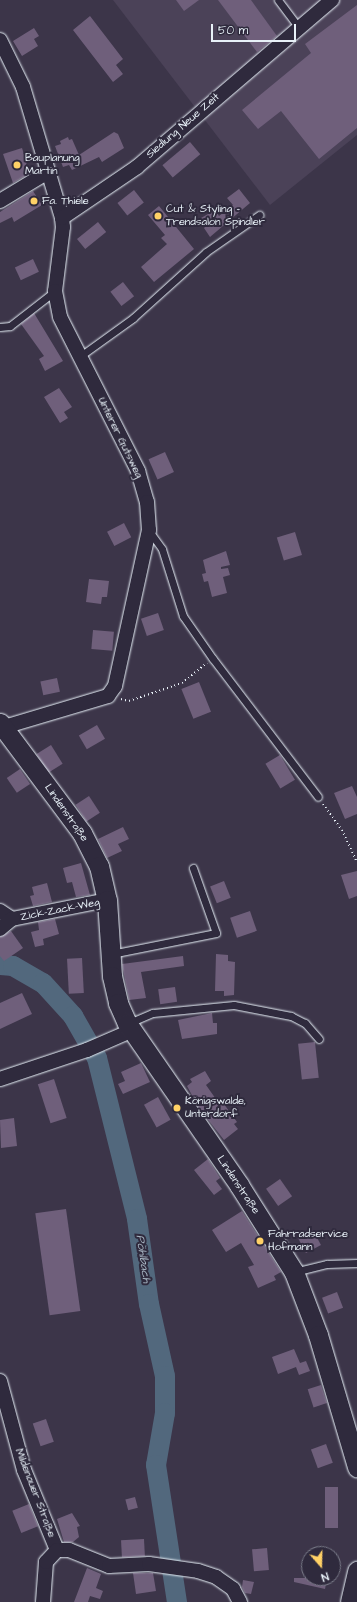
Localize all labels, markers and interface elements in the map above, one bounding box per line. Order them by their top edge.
scale bar [213,16,298,42]
text: 50 m [218,22,248,39]
street label: Siedlung Neue Zeit [144,91,222,161]
place label: Bauplanung Martin [25,152,80,178]
marker: Bauplanung Martin [12,160,22,170]
place label: Fa. Thiele [42,194,89,208]
marker: Fa. Thiele [29,196,39,206]
place label: Cut & Styling - Trendsalon Spindler [166,203,265,229]
marker: Cut & Styling - Trendsalon Spindler [153,211,163,221]
street label: Unterer Gutsweg [95,395,145,481]
street label: Lindenstraße [41,782,91,844]
street label: Zick-Zack-Weg [19,896,101,924]
place label: Königswalde, Unterdorf [185,1095,246,1121]
marker: Königswalde, Unterdorf [172,1103,182,1113]
street label: Lindenstraße [214,1153,262,1217]
place label: Fahrradservice Hofmann [268,1228,348,1254]
water label: Pöhlbach [132,1234,154,1284]
marker: Fahrradservice Hofmann [255,1236,265,1246]
street label: Mildenauer Straße [12,1447,58,1539]
north arrow [301,1546,341,1586]
text: N [319,1569,331,1585]

